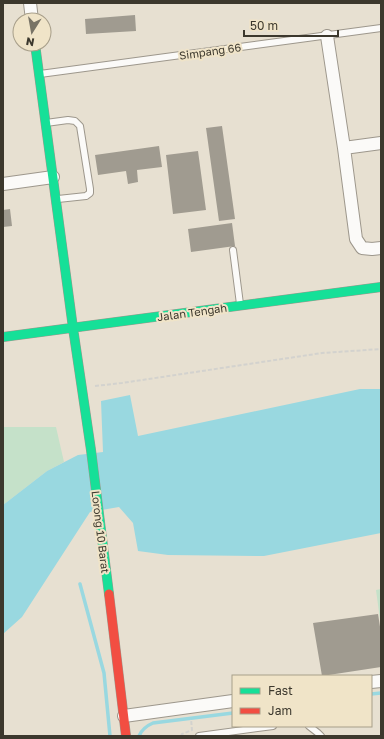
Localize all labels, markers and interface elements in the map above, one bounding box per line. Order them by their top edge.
north arrow [12,12,52,52]
scale bar [244,12,338,38]
text: 50 m [250,18,278,33]
text: N [25,35,35,49]
street label: Simpang 66 [178,40,242,62]
street label: Jalan Tengah [156,301,228,323]
street label: Lorong 10 Barat [89,490,113,574]
legend [232,675,372,727]
text: Fast [268,683,293,698]
text: Jam [268,703,292,718]

